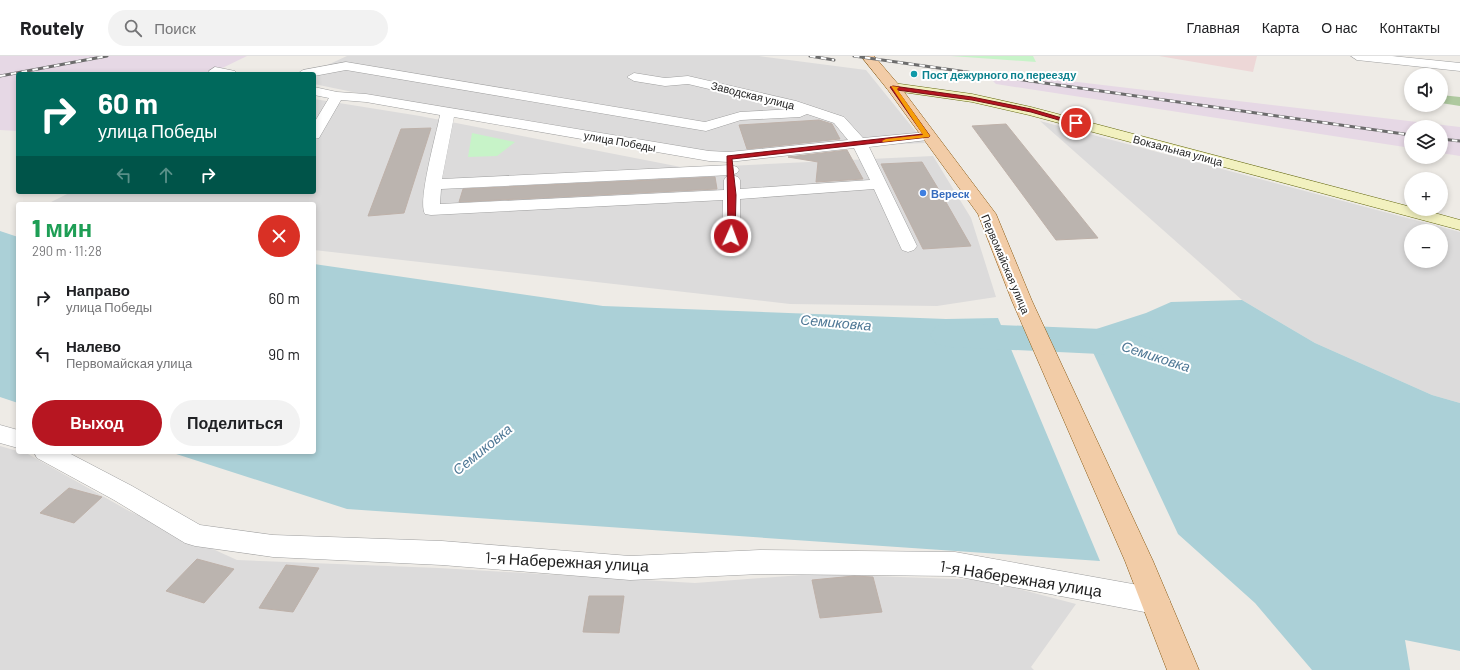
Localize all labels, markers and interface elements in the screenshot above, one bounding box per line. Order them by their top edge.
search box [108,10,388,46]
text: Routely [20,16,84,39]
icon: search [122,17,144,39]
text: Поиск [154,19,196,37]
text: Главная [1187,19,1240,36]
text: Карта [1262,19,1299,36]
text: О нас [1321,19,1358,36]
text: Контакты [1380,19,1440,36]
place label: Пост дежурного по переезду [922,68,1077,81]
map controls [1404,68,1448,268]
button: sound [1404,68,1448,112]
marker: Пост дежурного по переезду [909,69,919,79]
street label: Заводская улица [710,78,797,112]
text: 60 m [98,86,158,120]
icon: right [32,88,84,140]
pin [1059,106,1093,140]
icon: arrive [1065,112,1087,134]
text: улица Победы [98,120,217,142]
button: layers [1404,120,1448,164]
street label: улица Победы [583,128,657,154]
street label: Вокзальная улица [1132,132,1225,168]
icon: left [113,164,135,186]
icon: ahead [155,164,177,186]
icon: right [197,164,219,186]
button: + [1404,172,1448,216]
place label: Вереск [931,187,970,200]
marker: Вереск [918,188,928,198]
street label: Первомайская улица [979,212,1033,317]
text: 1 мин [32,213,92,242]
button: close [258,215,300,257]
position arrow [710,215,752,257]
button: − [1404,224,1448,268]
text: 290 m · 11:28 [32,243,102,259]
text: Направо [66,281,130,299]
icon: right [32,287,54,309]
text: 60 m [268,289,300,307]
text: улица Победы [66,299,152,315]
water label: Семиковка [800,310,872,334]
text: Налево [66,337,121,355]
water label: Семиковка [1119,337,1193,375]
icon: left [32,343,54,365]
text: 90 m [268,345,300,363]
text: Первомайская улица [66,355,192,371]
button: Выход [32,400,162,446]
button: Поделиться [170,400,300,446]
water label: Семиковка [449,420,515,478]
street label: 1-я Набережная улица [485,547,649,575]
street label: 1-я Набережная улица [939,556,1104,600]

